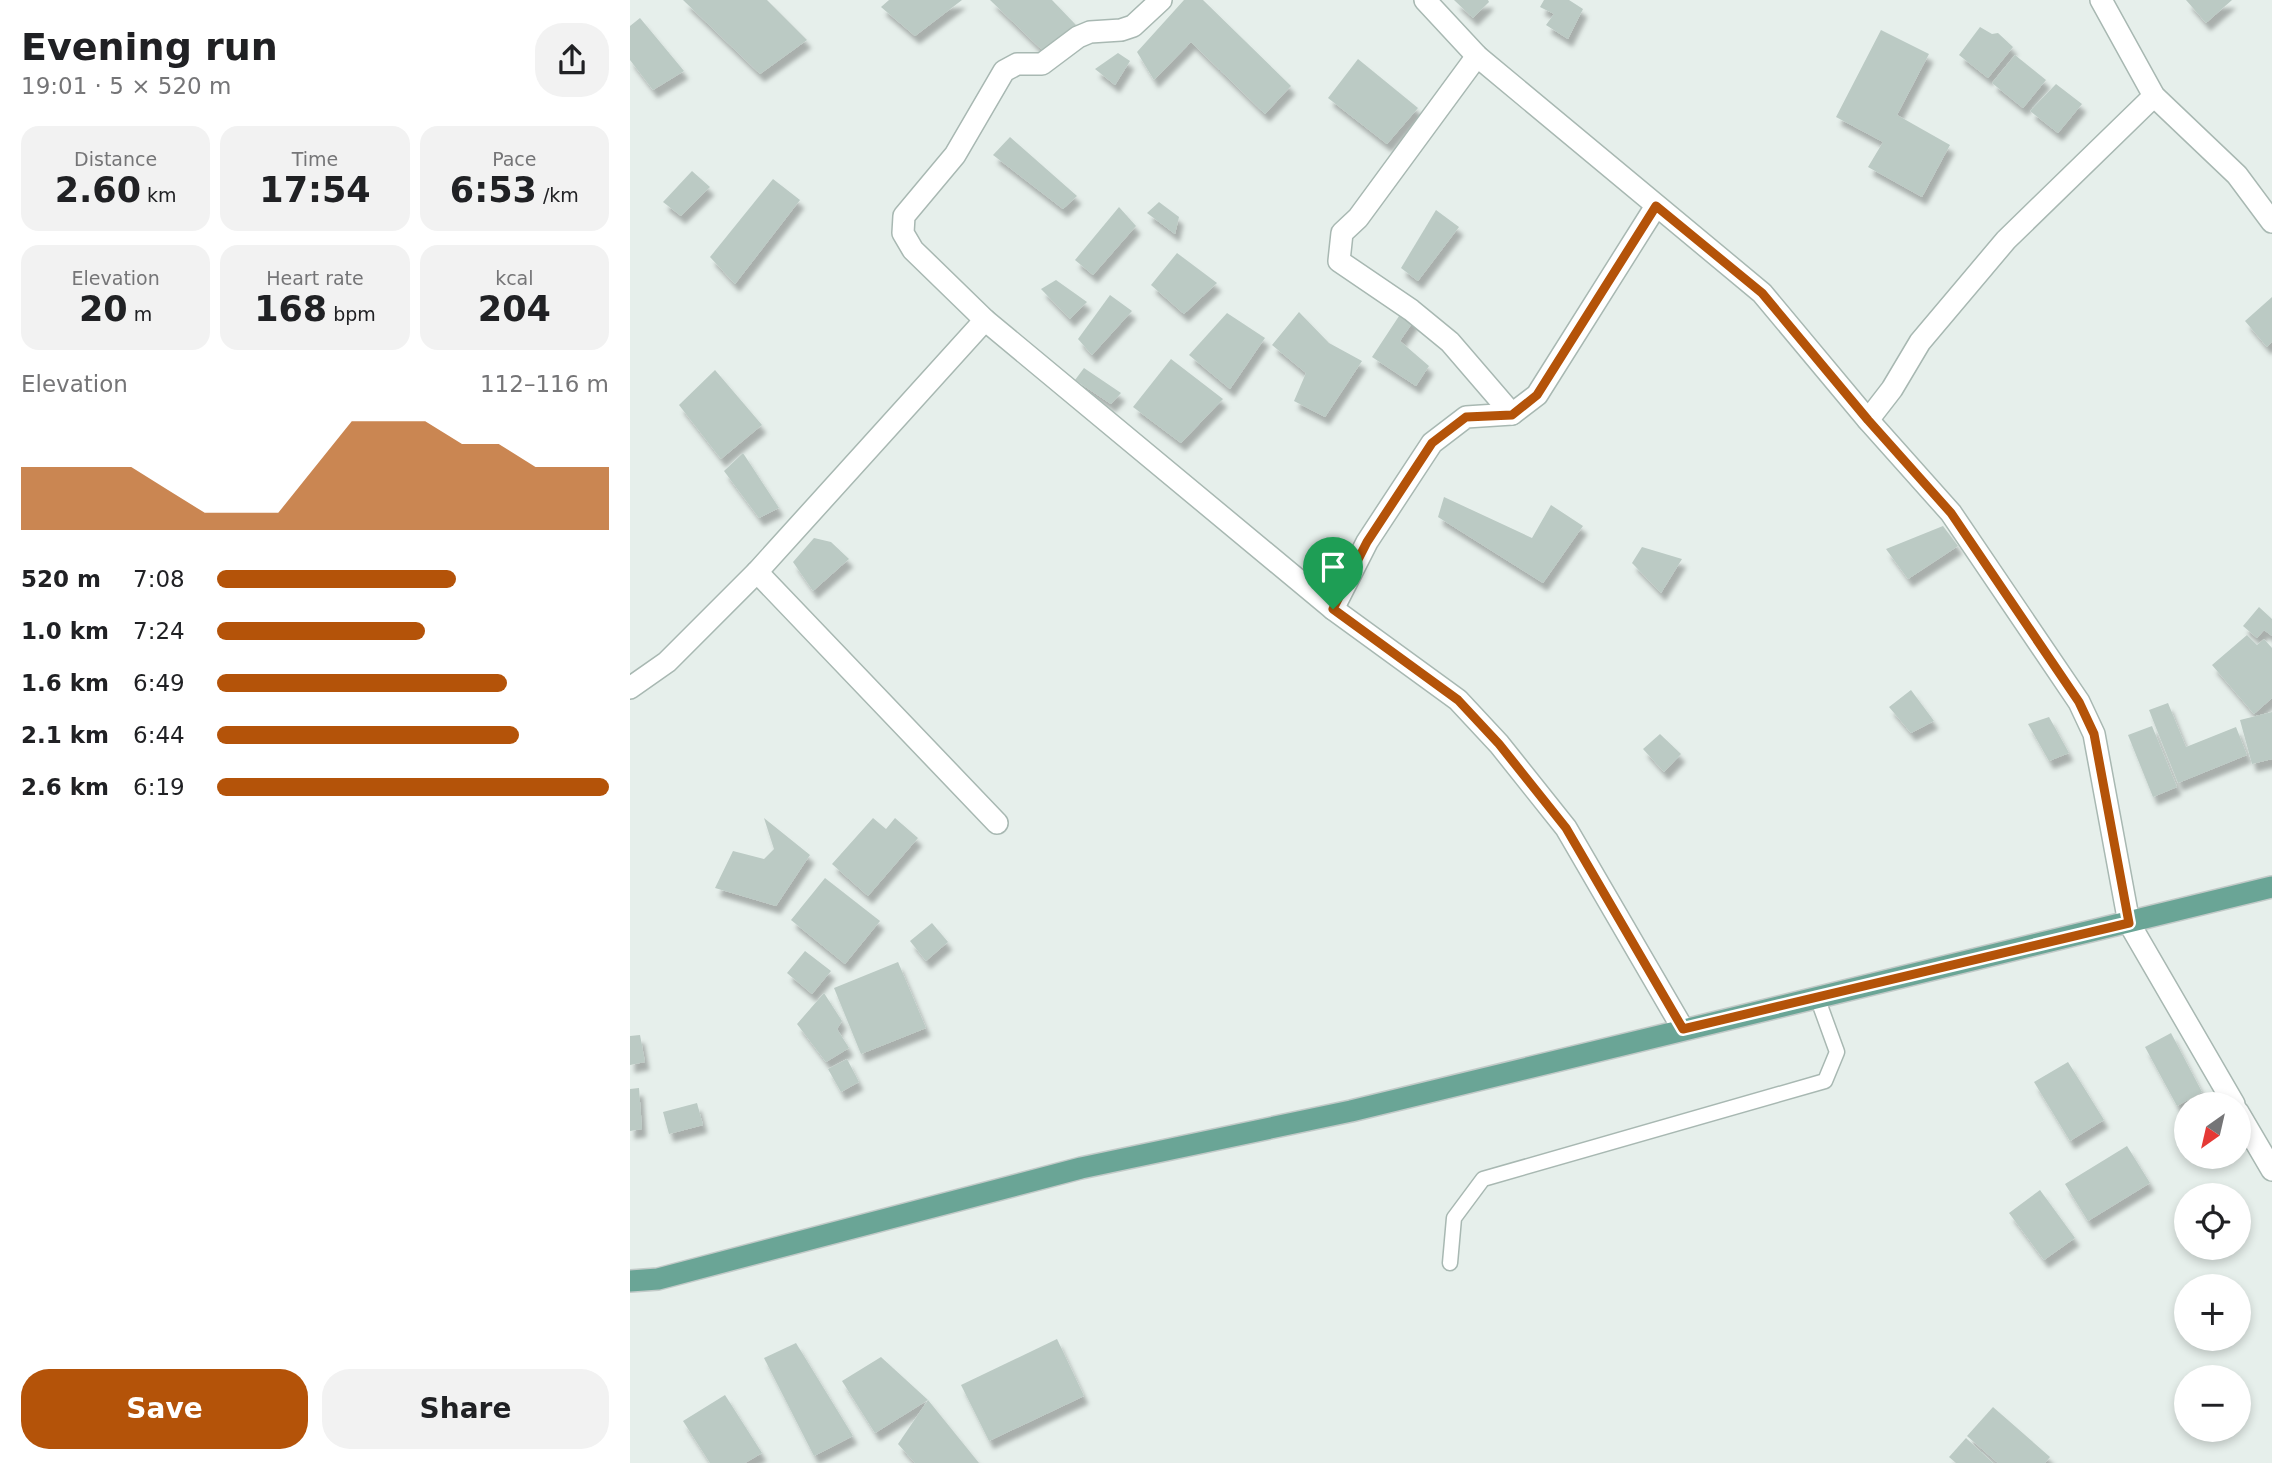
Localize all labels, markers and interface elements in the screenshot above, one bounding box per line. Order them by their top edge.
button: share [535,23,609,97]
text: Evening run [21,25,278,69]
text: 19:01 · 5 × 520 m [21,73,231,99]
text: Distance [74,148,157,170]
text: Time [292,148,338,170]
text: Pace [492,148,537,170]
text: 2.60 [55,170,141,210]
text: 17:54 [259,170,371,210]
text: 6:53 [450,170,537,210]
text: km [141,184,177,206]
text: /km [537,184,579,206]
text: Elevation [72,267,160,289]
text: Heart rate [266,267,364,289]
text: kcal [495,267,534,289]
text: 20 [79,289,128,329]
text: 168 [254,289,327,329]
text: 204 [478,289,551,329]
text: m [128,303,152,325]
text: bpm [327,303,376,325]
text: Elevation [21,371,128,397]
text: 112–116 m [480,371,609,397]
pin [1303,537,1363,609]
icon: arrive [1314,548,1352,586]
text: 520 m [21,566,101,592]
text: 7:08 [133,566,185,592]
text: 1.0 km [21,618,109,644]
text: 7:24 [133,618,185,644]
text: 1.6 km [21,670,109,696]
text: 6:49 [133,670,185,696]
text: 2.1 km [21,722,109,748]
text: 6:44 [133,722,185,748]
text: 2.6 km [21,774,109,800]
text: 6:19 [133,774,185,800]
north arrow [2174,1092,2250,1169]
map controls [2174,1092,2251,1442]
button: locate [2174,1183,2251,1260]
button: + [2174,1274,2251,1351]
button: − [2174,1365,2251,1442]
button: Save [21,1369,308,1449]
button: Share [322,1369,609,1449]

